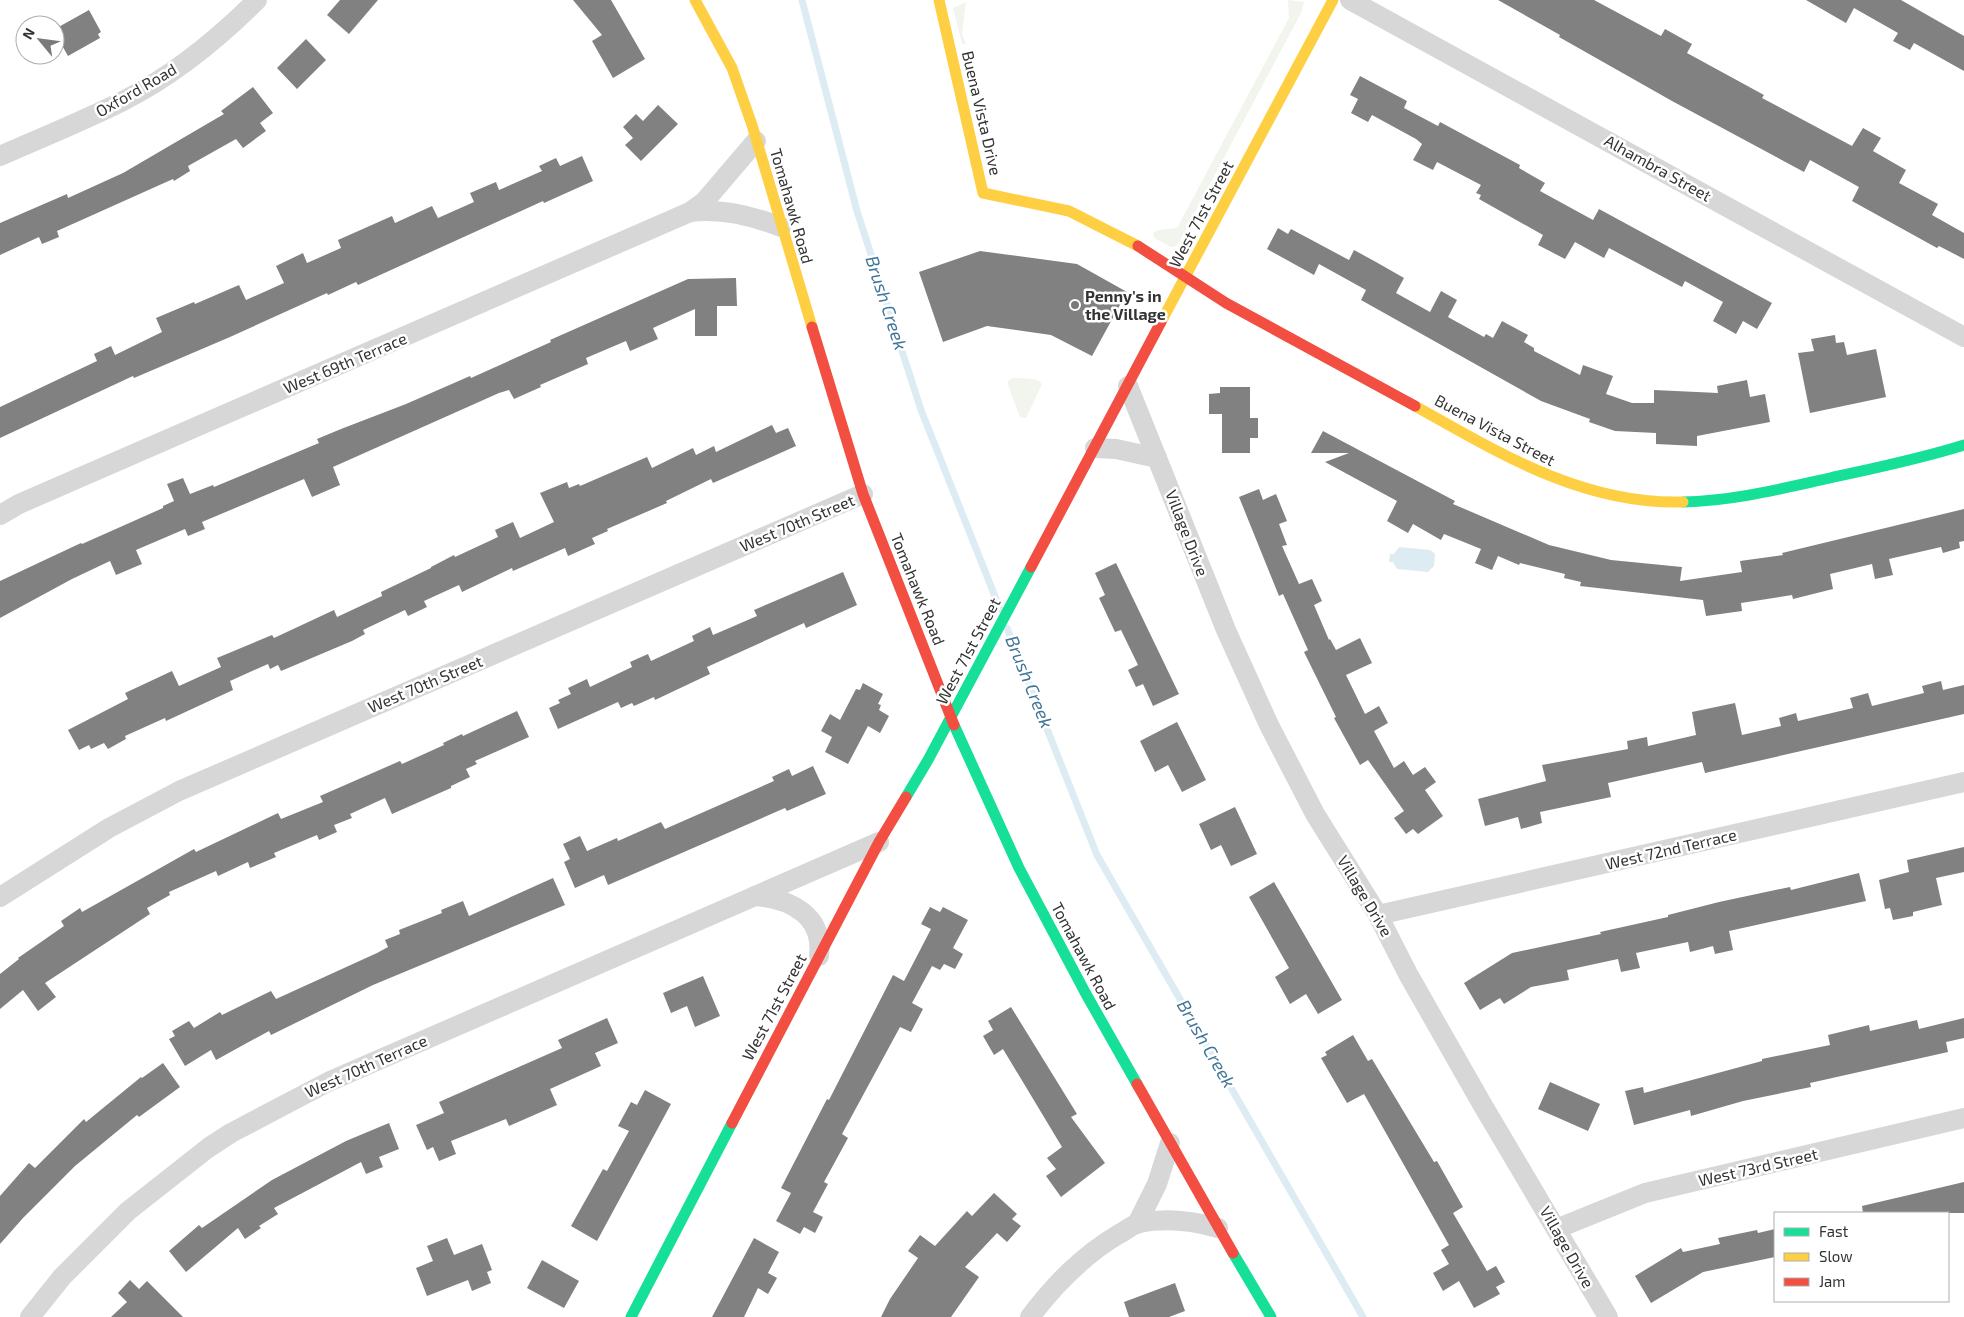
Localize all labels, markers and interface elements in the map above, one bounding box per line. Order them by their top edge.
north arrow [15,15,65,65]
text: N [18,25,38,42]
street label: Buena Vista Drive [959,49,1006,177]
street label: Oxford Road [92,59,179,120]
street label: Alhambra Street [1602,130,1715,205]
street label: Tomahawk Road [767,146,818,266]
street label: West 71st Street [1164,157,1237,270]
water label: Brush Creek [861,253,913,353]
place label: Penny's in the Village [1085,286,1166,323]
marker: Penny's in the Village [1069,299,1081,311]
street label: West 69th Terrace [280,328,409,397]
street label: Buena Vista Street [1432,390,1559,469]
street label: Village Drive [1162,487,1213,579]
street label: West 70th Street [737,490,857,555]
street label: Tomahawk Road [887,530,950,648]
street label: West 71st Street [931,594,1004,707]
water label: Brush Creek [1001,632,1058,731]
street label: West 70th Street [365,651,485,716]
street label: West 72nd Terrace [1603,824,1738,873]
street label: Village Drive [1334,852,1397,940]
street label: Tomahawk Road [1048,899,1121,1013]
street label: West 71st Street [737,950,810,1063]
water label: Brush Creek [1173,996,1241,1091]
street label: West 70th Terrace [302,1030,430,1101]
street label: West 73rd Street [1696,1144,1819,1189]
street label: Village Drive [1536,1203,1598,1291]
legend [1774,1212,1949,1302]
text: Fast [1819,1222,1849,1240]
text: Slow [1819,1247,1853,1265]
text: Jam [1819,1272,1845,1290]

